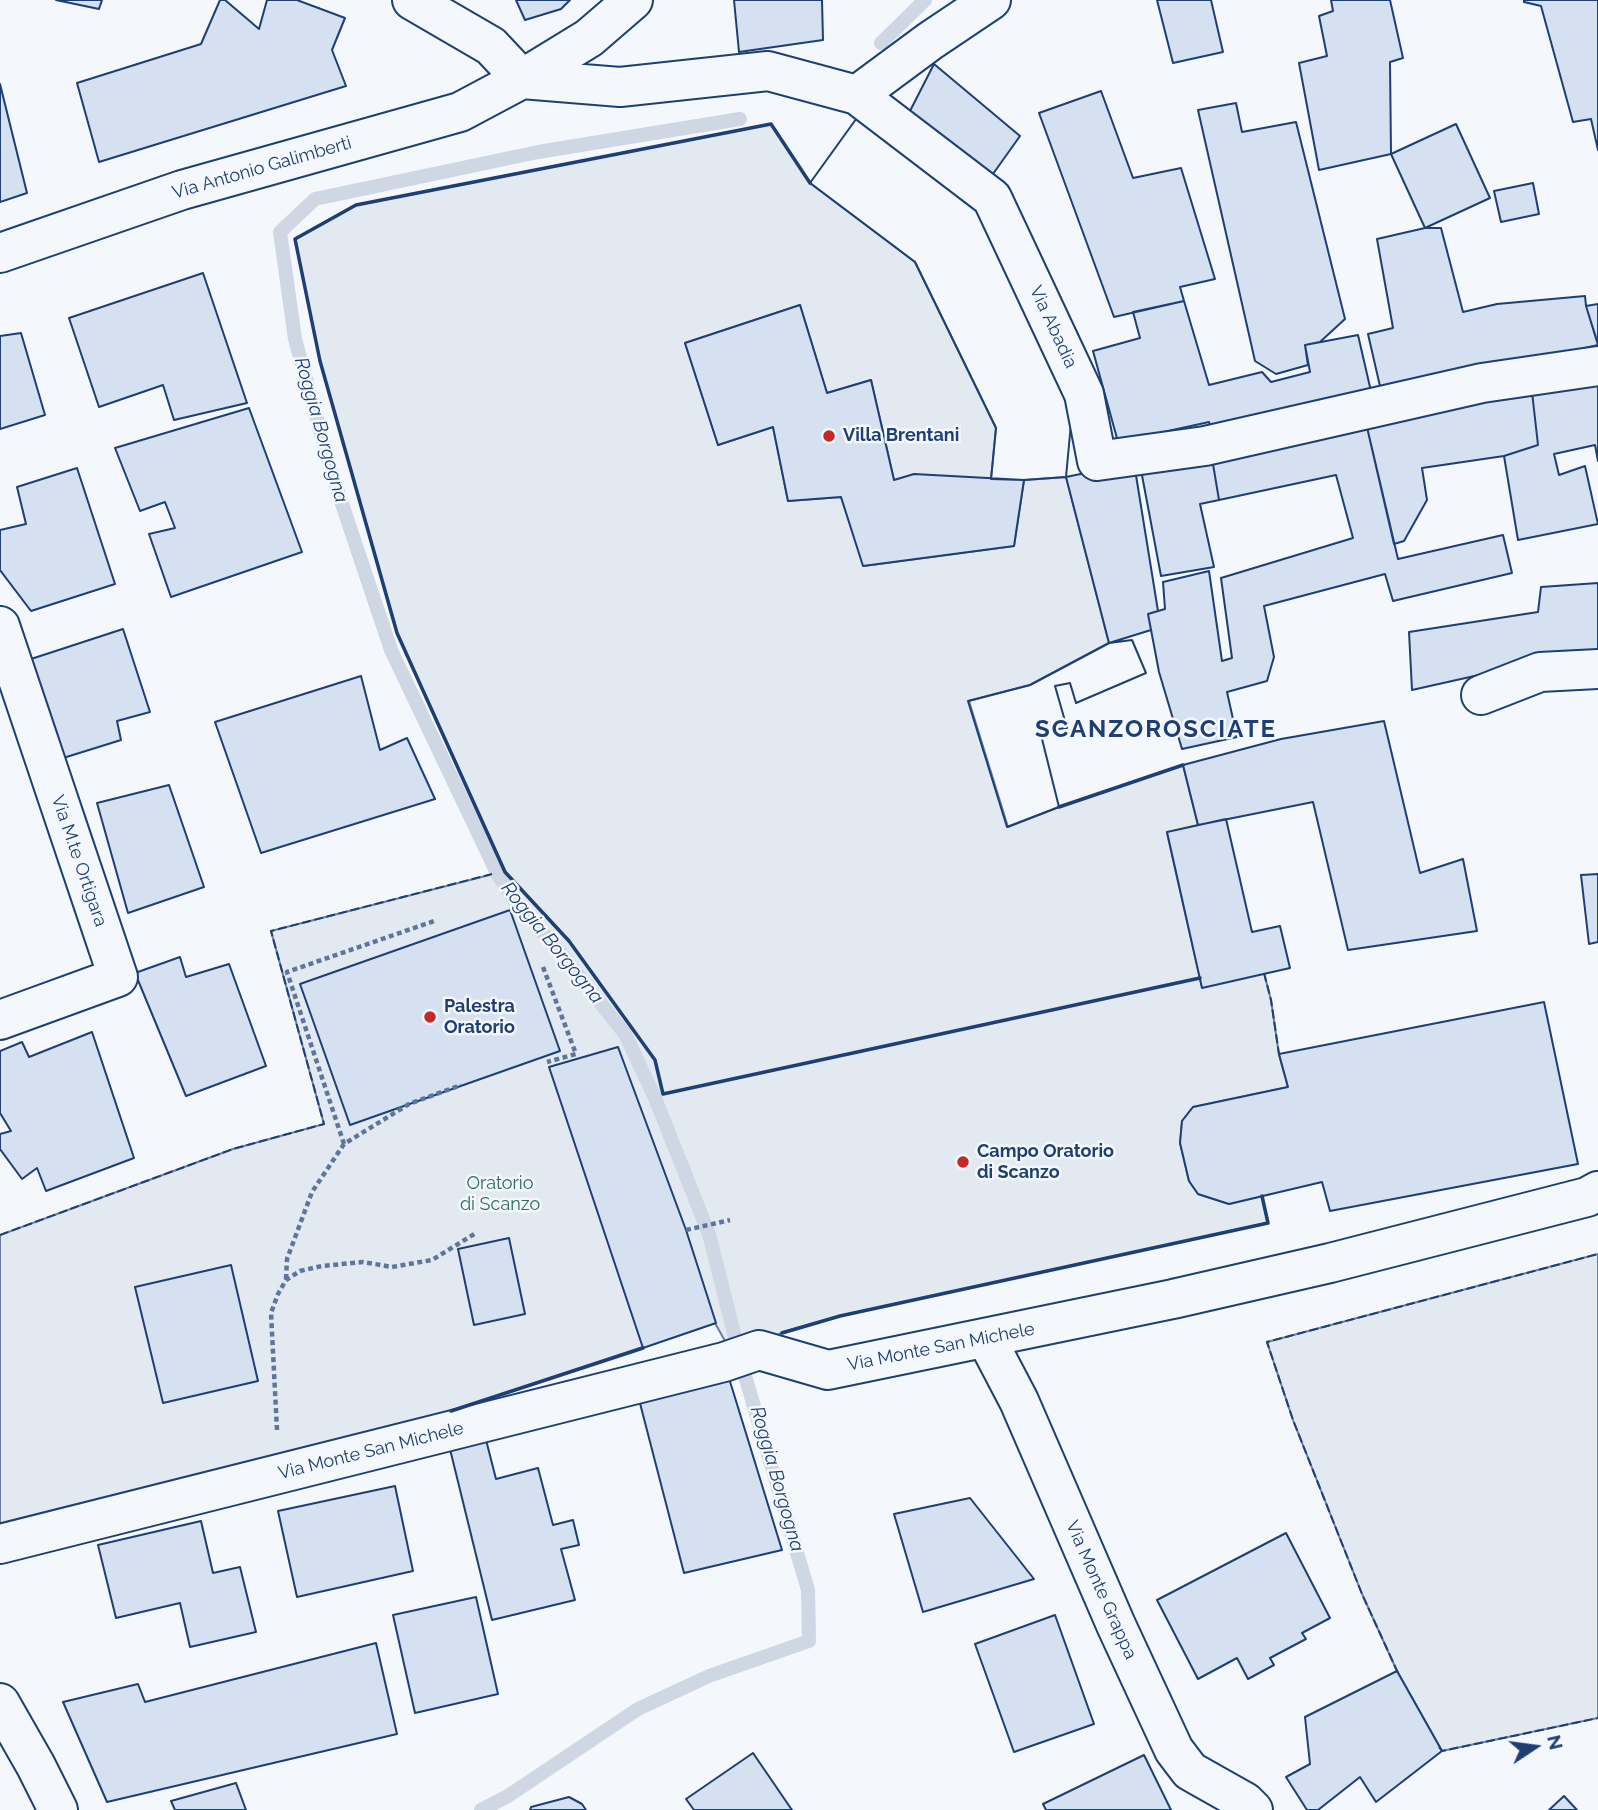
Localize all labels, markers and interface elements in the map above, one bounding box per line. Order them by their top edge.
street label: Via Antonio Galimberti [170,132,354,204]
street label: Via Abadia [1024,282,1082,372]
water label: Roggia Borgogna [289,355,353,505]
place label: Villa Brentani [843,425,959,447]
marker: Villa Brentani [821,428,837,444]
district label: SCANZOROSCIATE [1037,716,1275,744]
street label: Via M.te Ortigara [46,792,112,930]
water label: Roggia Borgogna [496,878,608,1008]
place label: Palestra Oratorio [444,996,515,1038]
marker: Palestra Oratorio [422,1009,438,1025]
place label: Campo Oratorio di Scanzo [977,1141,1114,1184]
marker: Campo Oratorio di Scanzo [955,1154,971,1170]
park label: Oratorio di Scanzo [460,1173,540,1216]
street label: Via Monte San Michele [846,1318,1036,1376]
water label: Roggia Borgogna [745,1404,809,1554]
street label: Via Monte San Michele [276,1418,466,1484]
street label: Via Monte Grappa [1061,1517,1141,1663]
north arrow [1500,1712,1570,1782]
text: N [1543,1733,1568,1752]

